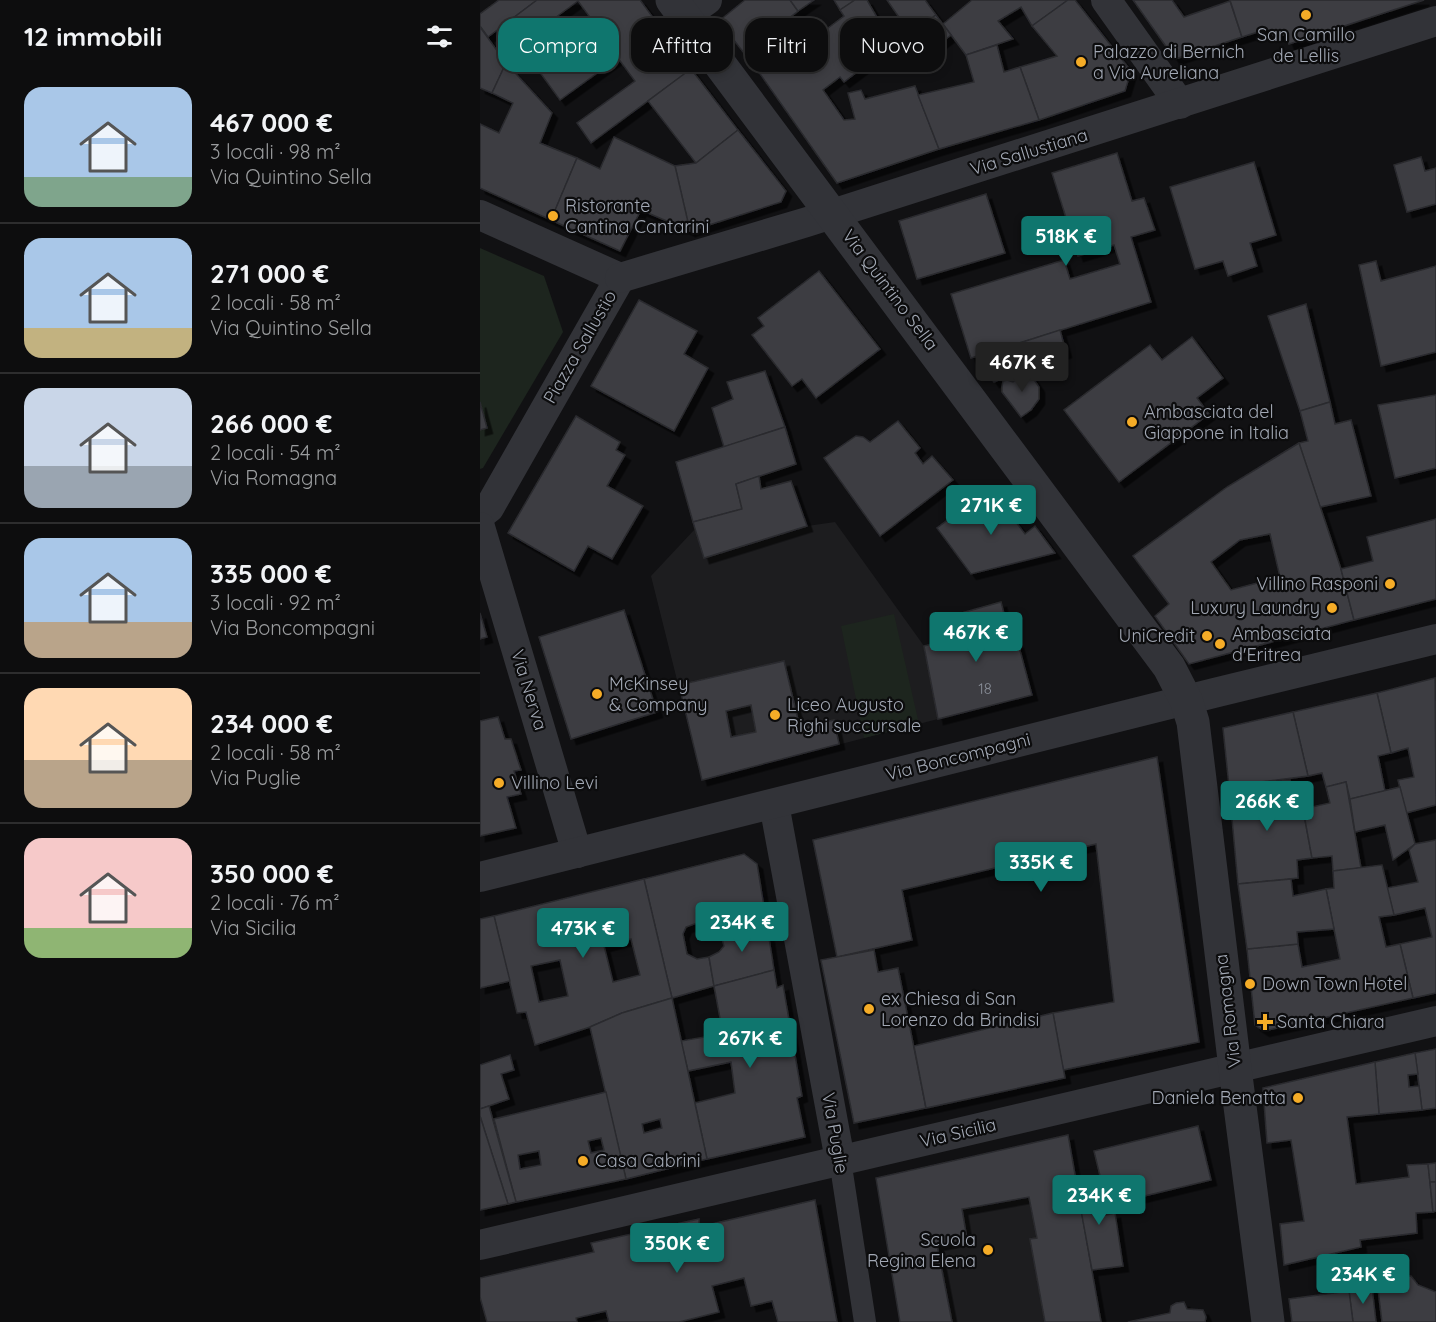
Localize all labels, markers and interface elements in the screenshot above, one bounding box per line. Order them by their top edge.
marker: San Camillo de Lellis [1299,8,1313,22]
chip: Compra [498,18,619,72]
chip: Affitta [631,18,733,72]
chip: Filtri [745,18,828,72]
chip: Nuovo [840,18,945,72]
text: 12 immobili [24,20,162,53]
icon: filters [423,20,456,53]
place label: San Camillo de Lellis [1257,23,1355,67]
place label: Palazzo di Bernich a Via Aureliana [1093,40,1245,84]
marker: Palazzo di Bernich a Via Aureliana [1074,55,1088,69]
text: 467 000 € [210,106,333,139]
icon: home [72,111,144,183]
street label: Via Sallustiana [967,123,1090,180]
text: 3 locali · 98 m² [210,139,341,164]
text: Via Quintino Sella [210,164,372,189]
place label: Ristorante Cantina Cantarini [565,194,709,238]
marker: Ristorante Cantina Cantarini [546,209,560,223]
pin: 518K € [1017,216,1115,267]
text: 518K € [1035,223,1097,248]
street label: Via Quintino Sella [837,225,943,355]
text: 271 000 € [210,257,329,290]
icon: home [72,262,144,334]
street label: Piazza Sallustio [538,286,621,408]
text: 2 locali · 58 m² [210,290,341,315]
text: Via Quintino Sella [210,315,372,340]
pin: 467K € [973,342,1071,393]
text: 467K € [989,349,1055,374]
place label: Ambasciata del Giappone in Italia [1144,400,1289,444]
text: 266 000 € [210,407,332,440]
icon: home [72,412,144,484]
marker: Ambasciata del Giappone in Italia [1125,415,1139,429]
text: 2 locali · 54 m² [210,440,341,465]
text: Via Romagna [210,465,337,490]
pin: 271K € [942,485,1040,536]
text: 271K € [960,492,1022,517]
text: 335 000 € [210,557,332,590]
icon: home [72,562,144,634]
place label: Villino Rasponi [1256,572,1378,595]
marker: Villino Rasponi [1383,577,1397,591]
text: 3 locali · 92 m² [210,590,341,615]
place label: Luxury Laundry [1190,596,1320,619]
marker: Luxury Laundry [1325,601,1339,615]
pin: 467K € [927,612,1025,663]
text: Via Boncompagni [210,615,375,640]
text: 467K € [943,619,1009,644]
place label: Ambasciata d'Eritrea [1232,622,1331,666]
place label: UniCredit [1119,624,1195,647]
marker: UniCredit [1200,629,1214,643]
marker: Ambasciata d'Eritrea [1213,637,1227,651]
street label: Via Nerva [506,647,553,733]
place label: McKinsey & Company [609,672,708,716]
house number: 18 [978,679,992,698]
marker: McKinsey & Company [590,687,604,701]
place label: Liceo Augusto Righi succursale [787,693,921,737]
text: 234 000 € [210,707,333,740]
marker: Liceo Augusto Righi succursale [768,708,782,722]
icon: home [72,712,144,784]
street label: Via Boncompagni [883,727,1033,786]
text: 2 locali · 58 m² [210,740,341,765]
text: Via Puglie [210,765,301,790]
place label: Villino Levi [511,771,598,794]
marker: Villino Levi [492,776,506,790]
pin: 266K € [1218,781,1316,832]
text: 266K € [1235,788,1299,813]
pin: 335K € [992,842,1090,893]
text: 335K € [1009,849,1073,874]
text: 350 000 € [210,857,334,890]
icon: home [72,862,144,934]
text: 2 locali · 76 m² [210,890,340,915]
pin: 234K € [693,902,791,953]
pin: 473K € [534,908,632,959]
text: 234K € [709,909,775,934]
text: Via Sicilia [210,915,296,940]
text: 473K € [551,915,615,940]
street label: Via Romagna [1209,953,1246,1069]
place label: Down Town Hotel [1262,972,1407,995]
marker: Down Town Hotel [1243,977,1257,991]
place label: ex Chiesa di San Lorenzo da Brindisi [881,987,1039,1031]
marker: ex Chiesa di San Lorenzo da Brindisi [862,1002,876,1016]
place label: Santa Chiara [1277,1010,1385,1033]
marker: Santa Chiara [1258,1015,1272,1029]
pin: 267K € [701,1018,799,1069]
text: 267K € [718,1025,782,1050]
place label: Daniela Benatta [1151,1086,1286,1109]
street label: Via Puglie [817,1091,854,1175]
marker: Daniela Benatta [1291,1091,1305,1105]
street label: Via Sicilia [917,1113,998,1152]
place label: Casa Cabrini [595,1149,701,1172]
marker: Casa Cabrini [576,1154,590,1168]
pin: 234K € [1050,1175,1148,1226]
text: 234K € [1066,1182,1132,1207]
pin: 350K € [628,1223,726,1274]
place label: Scuola Regina Elena [867,1228,976,1272]
text: 350K € [644,1230,710,1255]
marker: Scuola Regina Elena [981,1243,995,1257]
pin: 234K € [1314,1254,1412,1305]
text: 234K € [1330,1261,1396,1286]

